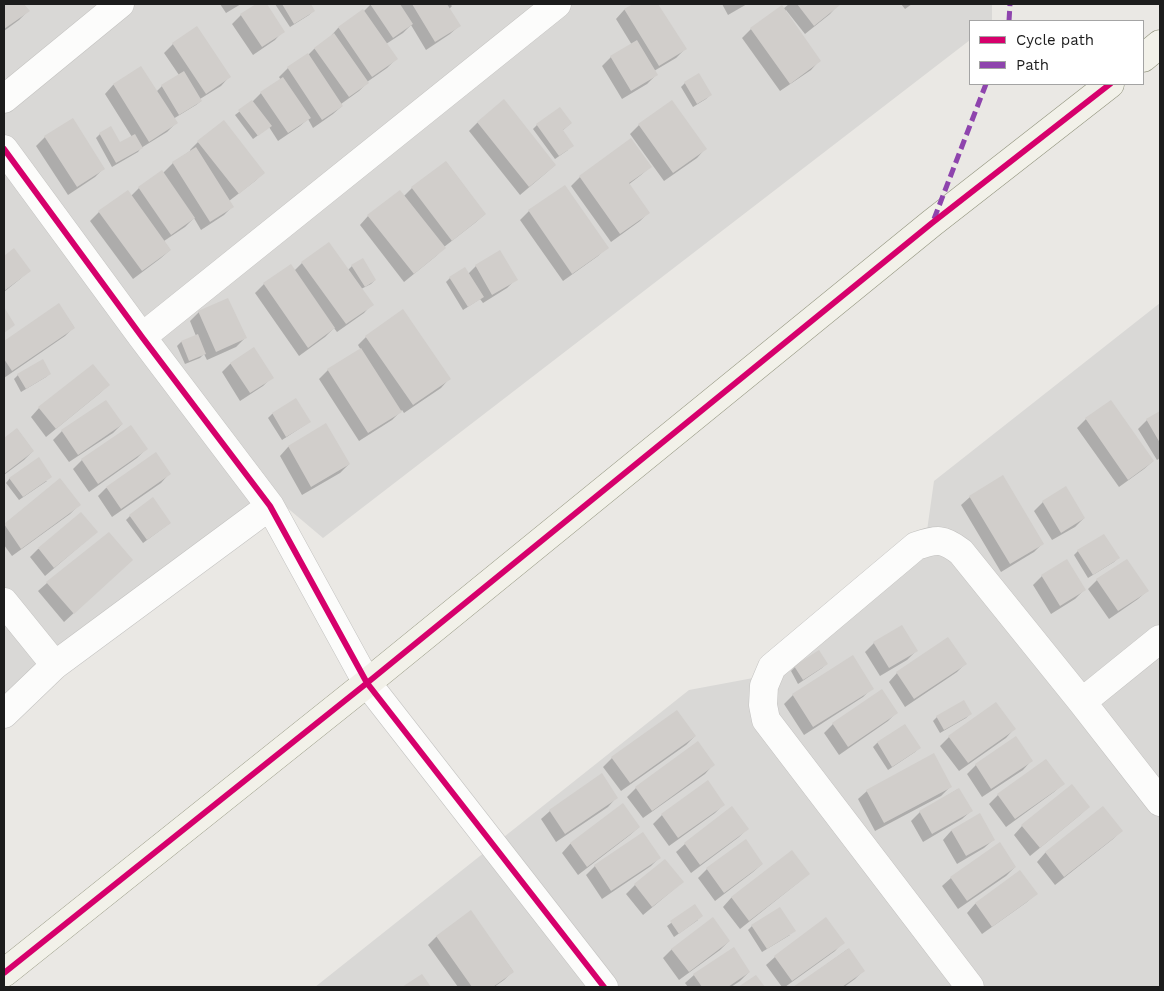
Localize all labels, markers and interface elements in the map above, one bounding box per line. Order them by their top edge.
legend [969,20,1144,85]
text: Cycle path [1016,31,1094,49]
text: Path [1016,56,1049,74]

